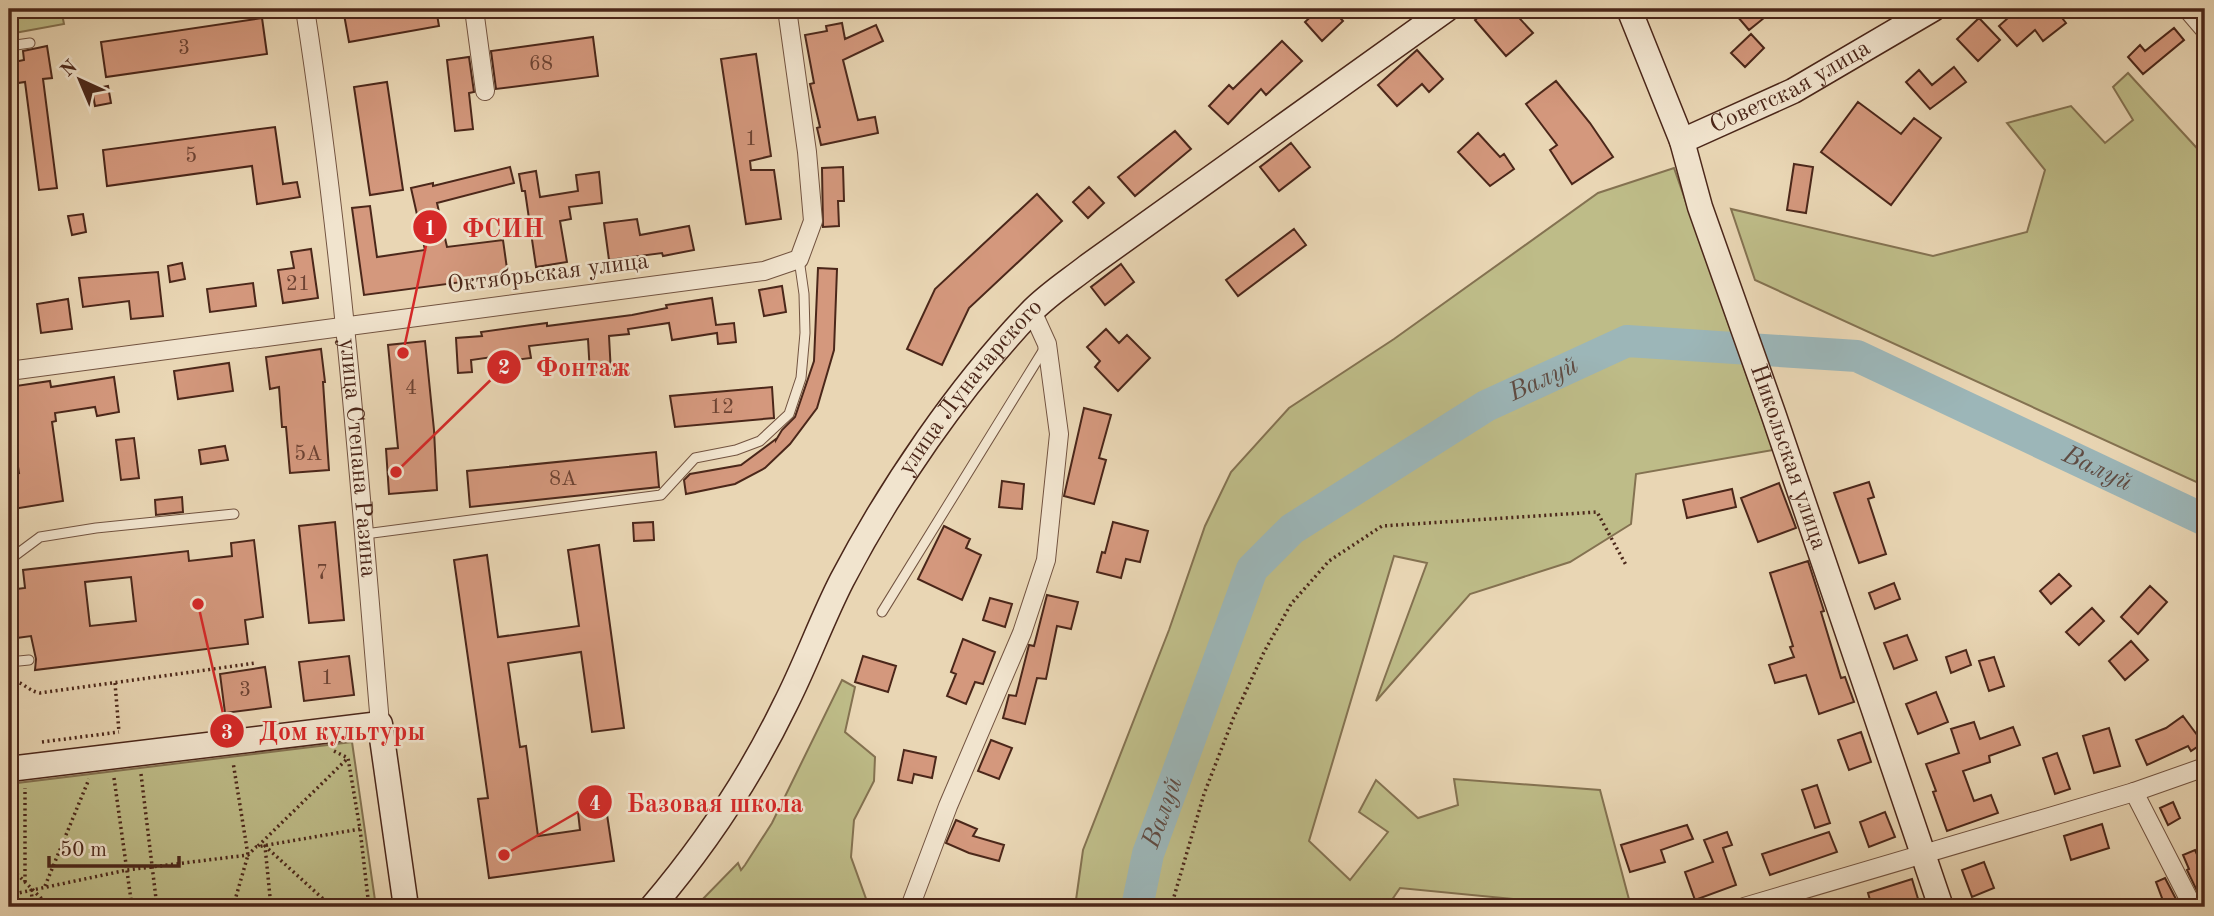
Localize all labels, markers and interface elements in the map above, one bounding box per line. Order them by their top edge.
street label: Советская улица [1707,36,1875,139]
house number: 3 [178,38,190,59]
north arrow [46,46,116,116]
house number: 68 [529,54,553,75]
text: N [58,57,82,81]
house number: 1 [745,129,757,150]
house number: 5 [185,146,197,167]
callout: ФСИН [413,204,558,251]
text: ФСИН [462,217,544,243]
text: 1 [424,219,436,240]
street label: Октябрьская улица [446,250,650,298]
house number: 21 [286,274,310,295]
street label: улица Луначарского [895,295,1047,480]
street label: улица Степана Разина [334,337,380,579]
callout: Фонтаж [486,343,644,390]
water label: Валуй [1504,352,1582,407]
text: Фонтаж [536,356,631,382]
text: 2 [498,358,510,379]
street label: Никольская улица [1745,362,1831,553]
house number: 4 [405,378,417,399]
house number: 12 [710,397,734,418]
water label: Валуй [2057,441,2136,497]
house number: 5А [294,444,322,465]
house number: 8А [549,469,577,490]
house number: 7 [316,563,328,584]
house number: 1 [321,668,333,689]
house number: 3 [239,680,251,701]
callout: Дом культуры [209,708,439,755]
text: Дом культуры [259,720,425,746]
text: 3 [221,723,233,744]
water label: Валуй [1138,774,1188,853]
callout: Базовая школа [577,779,817,826]
text: Базовая школа [626,792,804,818]
text: 4 [589,794,601,815]
scale bar [49,825,178,869]
text: 50 m [60,840,107,861]

